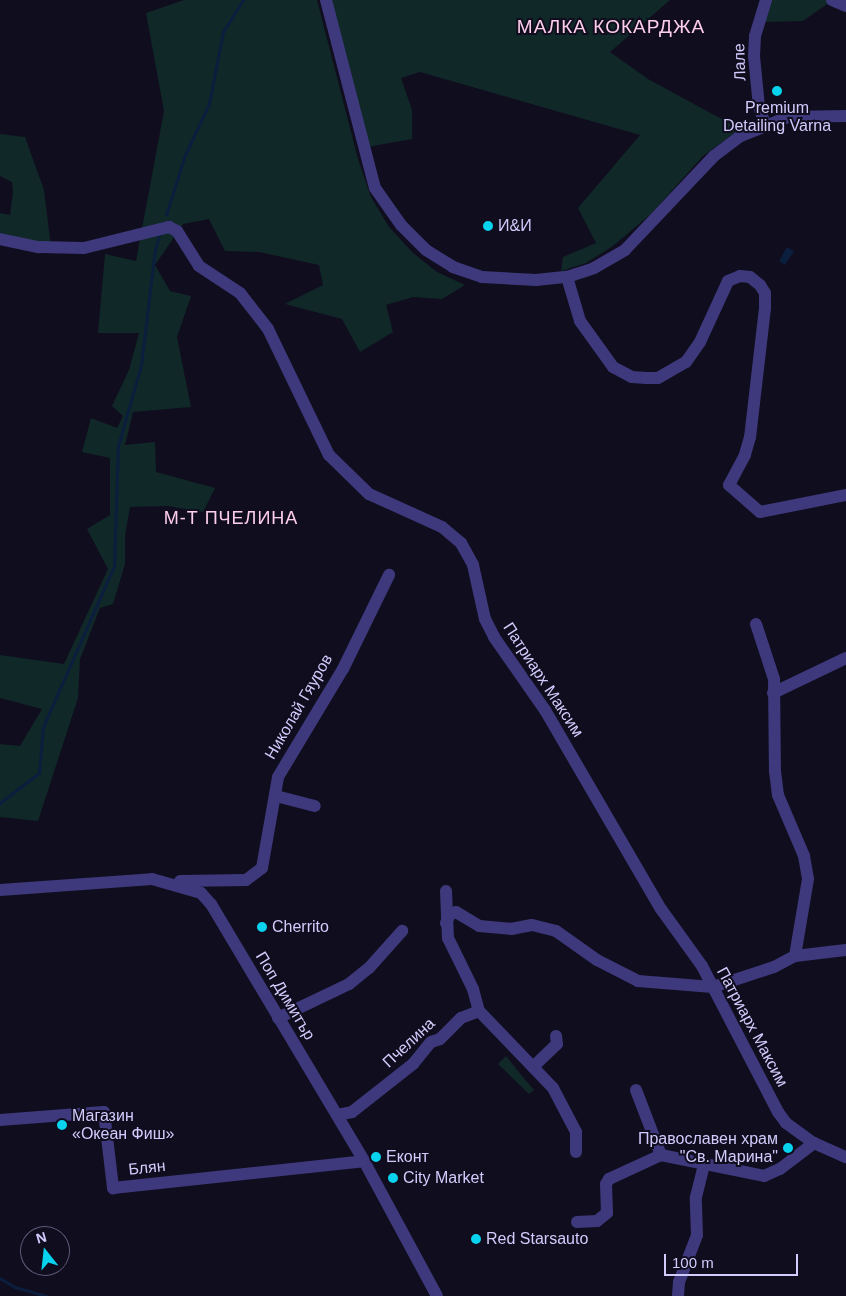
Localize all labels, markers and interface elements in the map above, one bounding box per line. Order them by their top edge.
district label: МАЛКА КОКАРДЖА [515,16,707,38]
street label: Лале [730,43,750,81]
marker: Premium Detailing Varna [771,85,783,97]
place label: Premium Detailing Varna [723,98,831,136]
place label: И&И [498,216,532,236]
marker: И&И [482,220,494,232]
district label: М-Т ПЧЕЛИНА [162,507,300,529]
street label: Патриарх Максим [499,619,587,741]
street label: Николай Гяуров [261,651,337,763]
place label: Cherrito [272,917,329,937]
marker: Cherrito [256,921,268,933]
street label: Поп Димитър [251,948,319,1044]
street label: Патриарх Максим [712,964,792,1090]
street label: Пчелина [379,1014,439,1072]
place label: Магазин «Океан Фиш» [72,1106,174,1144]
marker: Магазин «Океан Фиш» [56,1119,68,1131]
place label: Православен храм "Св. Марина" [638,1129,778,1167]
marker: Православен храм "Св. Марина" [782,1142,794,1154]
place label: Еконт [386,1147,429,1167]
marker: Еконт [370,1151,382,1163]
street label: Блян [128,1157,166,1179]
place label: City Market [403,1168,484,1188]
marker: City Market [387,1172,399,1184]
north arrow [20,1226,70,1276]
text: N [34,1228,48,1247]
place label: Red Starsauto [486,1229,588,1249]
marker: Red Starsauto [470,1233,482,1245]
scale bar [666,1244,800,1276]
text: 100 m [672,1254,714,1271]

